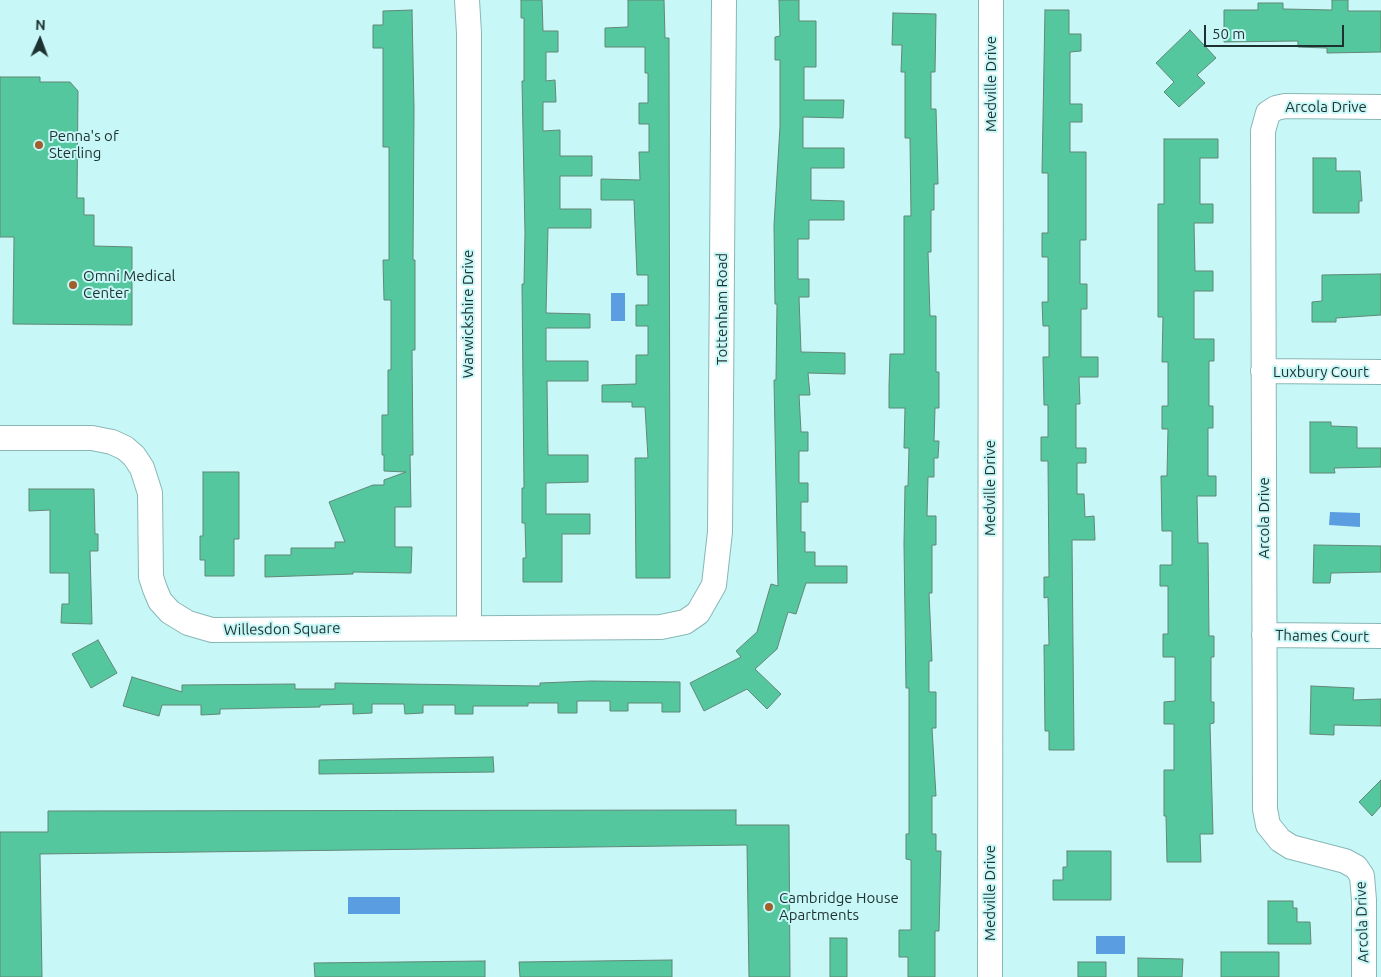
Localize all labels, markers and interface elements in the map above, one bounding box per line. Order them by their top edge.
north arrow [15,15,65,65]
scale bar [1206,15,1346,47]
text: N [35,17,46,33]
text: 50 m [1212,25,1245,42]
street label: Medville Drive [982,36,1000,132]
street label: Arcola Drive [1285,98,1367,116]
place label: Penna's of Sterling [49,127,119,162]
marker: Penna's of Sterling [33,139,45,151]
street label: Warwickshire Drive [459,250,477,378]
street label: Tottenham Road [713,253,731,365]
place label: Omni Medical Center [83,267,176,302]
marker: Omni Medical Center [67,279,79,291]
street label: Luxbury Court [1273,363,1369,381]
street label: Medville Drive [981,440,999,536]
street label: Arcola Drive [1255,477,1273,559]
street label: Willesdon Square [223,619,341,639]
street label: Thames Court [1275,626,1369,646]
street label: Medville Drive [981,845,999,941]
street label: Arcola Drive [1352,881,1372,963]
place label: Cambridge House Apartments [779,889,899,924]
marker: Cambridge House Apartments [763,901,775,913]

